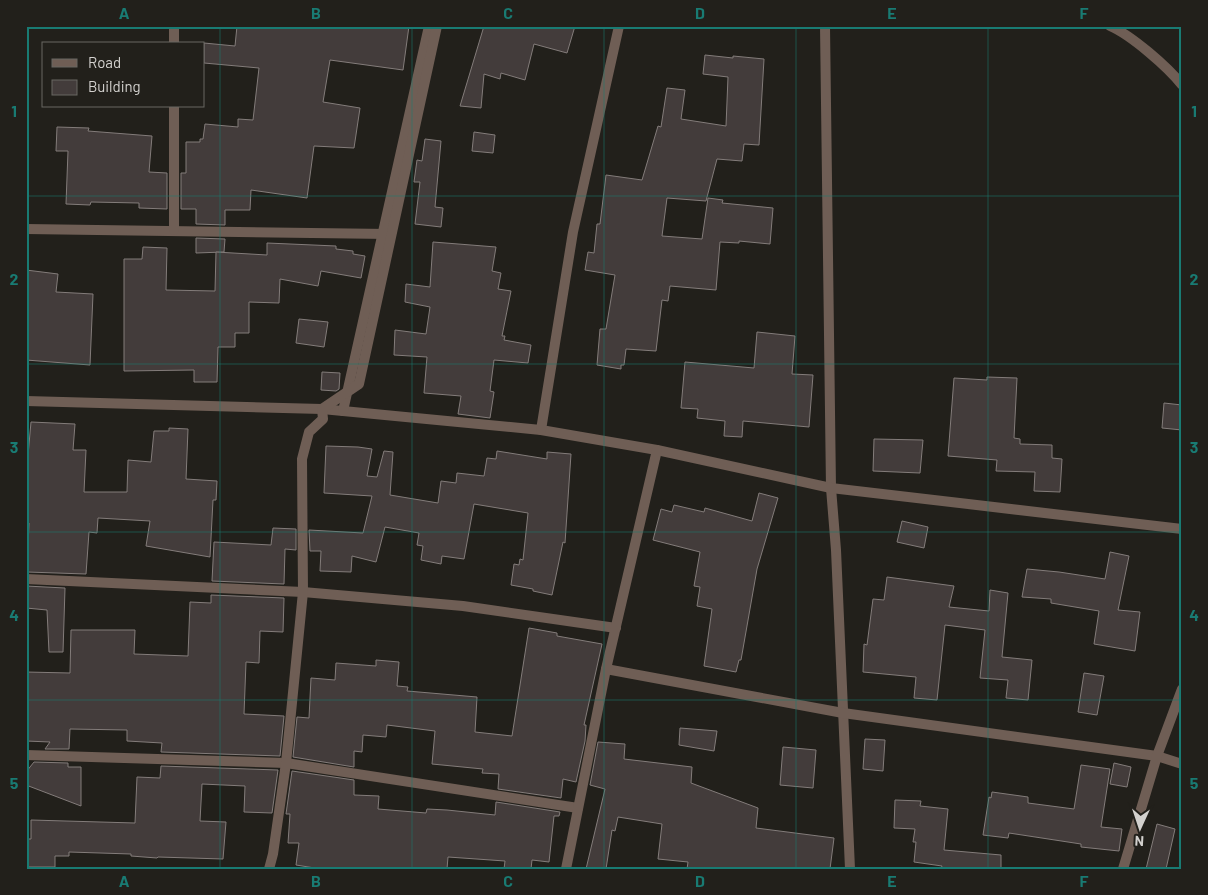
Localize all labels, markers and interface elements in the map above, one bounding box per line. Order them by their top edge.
text: A [119,3,130,22]
text: B [311,3,321,22]
text: C [503,3,513,22]
text: D [695,3,705,22]
text: E [887,3,897,22]
text: F [1080,3,1089,22]
legend [42,42,205,108]
text: Road [88,53,121,71]
text: Building [88,77,141,95]
text: 1 [11,101,17,120]
text: 1 [1191,101,1197,120]
text: 2 [10,269,19,288]
text: 2 [1190,269,1199,288]
text: 3 [10,437,18,456]
text: 3 [1190,437,1198,456]
text: 4 [9,605,19,624]
text: 4 [1189,605,1199,624]
text: 5 [10,773,19,792]
text: 5 [1190,773,1199,792]
north arrow [1116,802,1166,852]
text: N [1134,833,1144,850]
text: A [119,871,130,890]
text: B [311,871,321,890]
text: C [503,871,513,890]
text: D [695,871,705,890]
text: E [887,871,897,890]
text: F [1080,871,1089,890]

